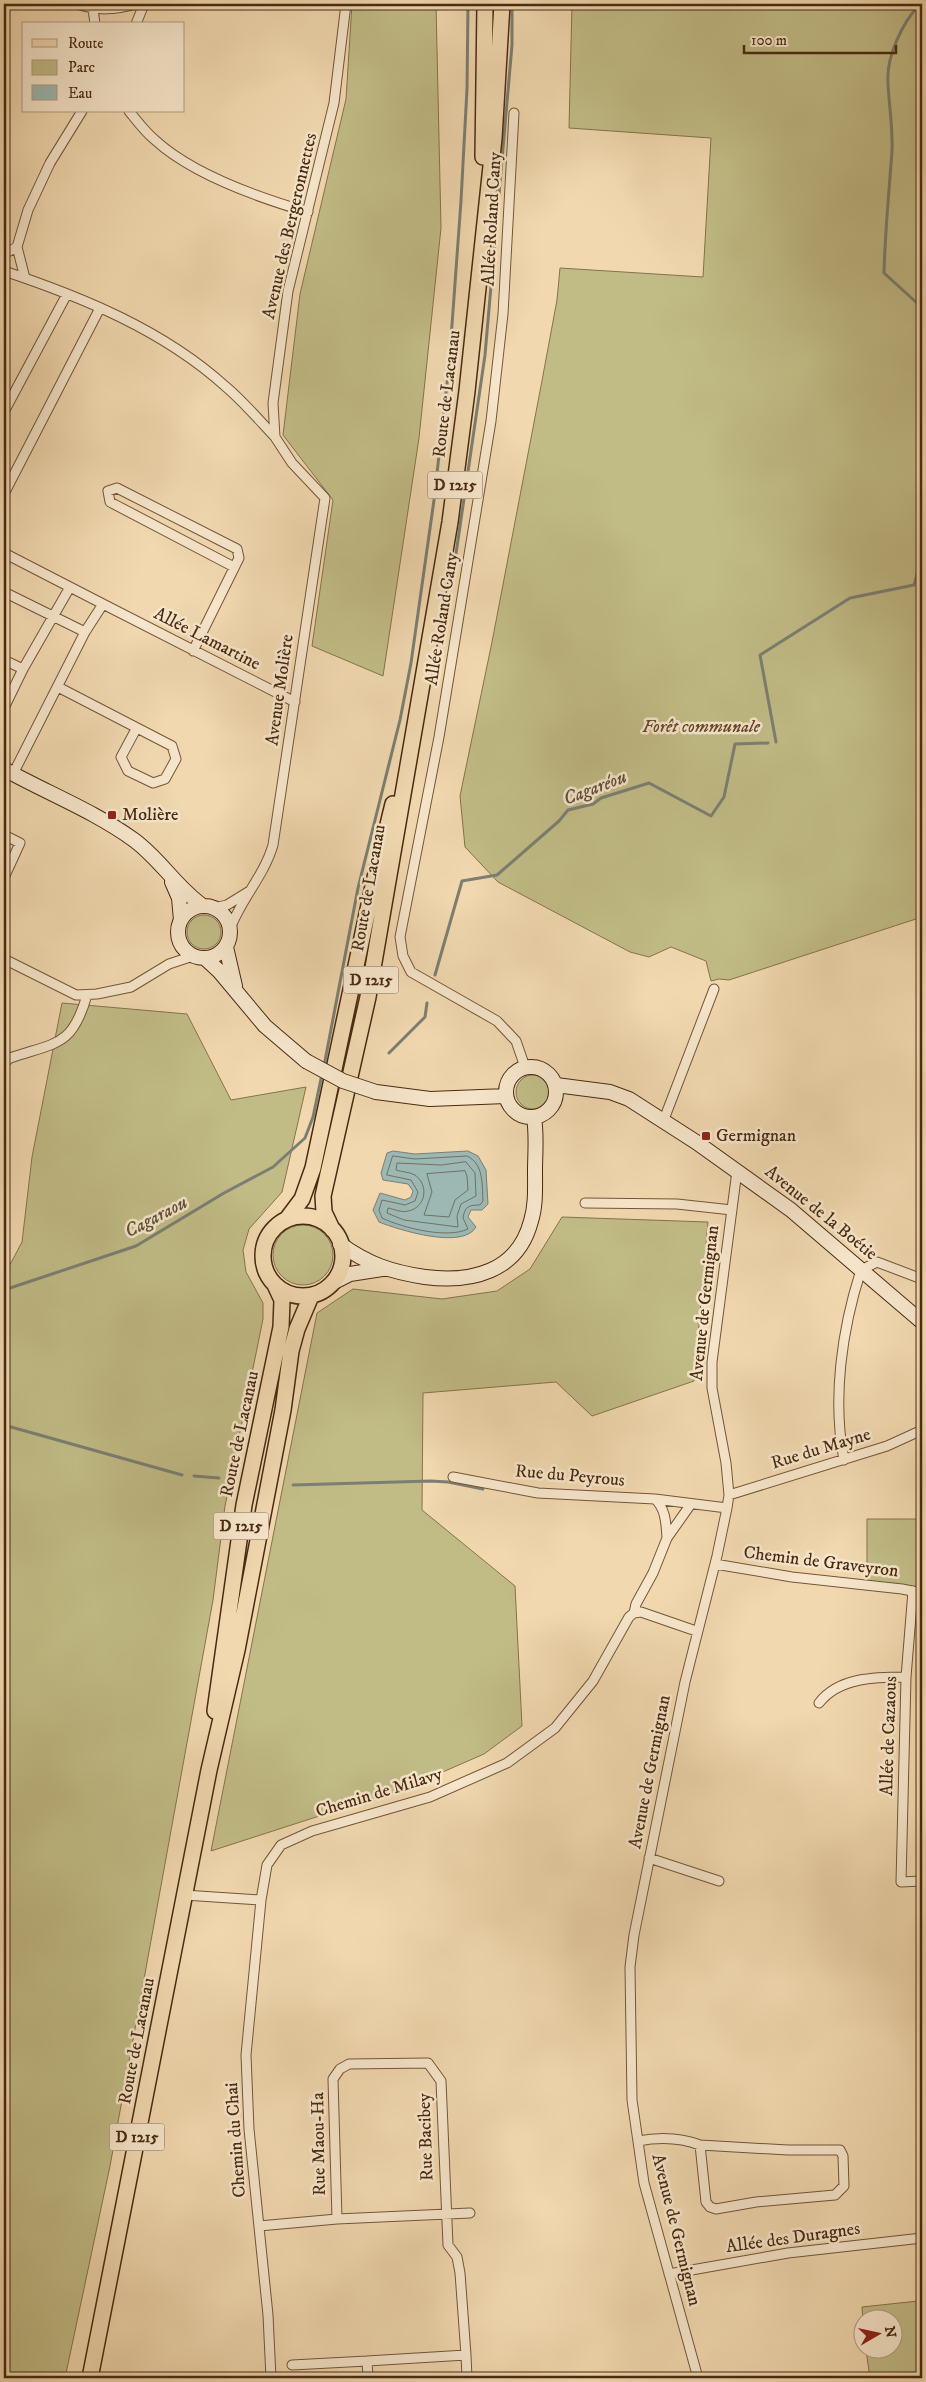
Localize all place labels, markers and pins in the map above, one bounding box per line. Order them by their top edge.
place label: Molière [122,804,179,826]
marker: Molière [106,809,118,821]
place label: Germignan [716,1125,797,1147]
marker: Germignan [700,1130,712,1142]

